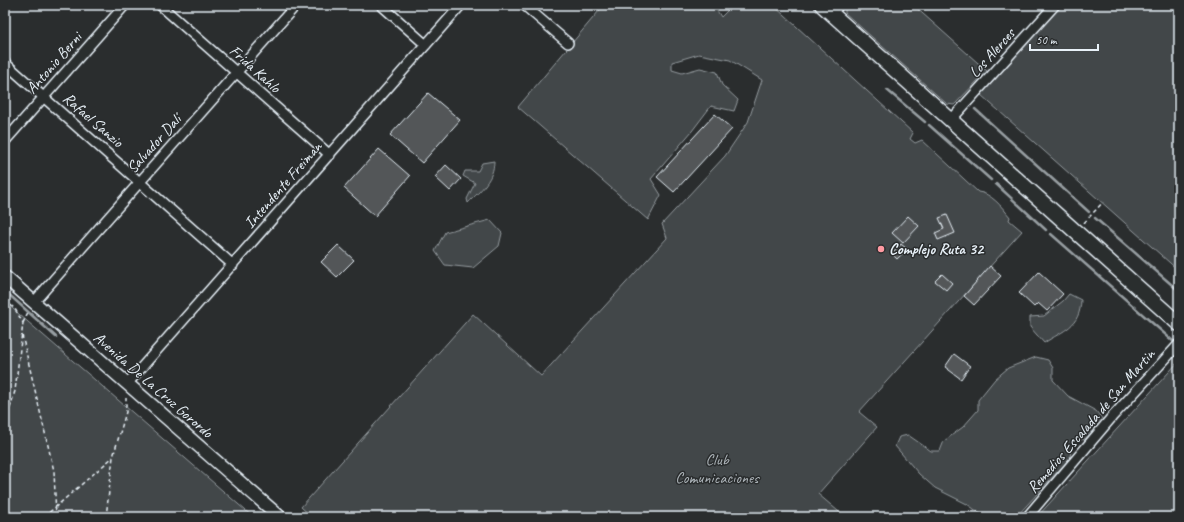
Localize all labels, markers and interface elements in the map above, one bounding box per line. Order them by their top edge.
street label: Los Alerces [965,23,1020,82]
scale bar [1030,26,1098,52]
street label: Antonio Berni [22,27,88,98]
text: 50 m [1036,32,1058,48]
street label: Frida Kahlo [225,41,286,98]
street label: Rafael Sanzio [59,88,128,153]
street label: Salvador Dalí [122,108,188,178]
street label: Intendente Freiman [240,137,327,233]
place label: Complejo Ruta 32 [889,239,985,259]
marker: Complejo Ruta 32 [876,244,886,254]
street label: Avenida De La Cruz Gorordo [89,328,218,443]
street label: Remedios Escalada de San Martin [1023,344,1160,497]
park label: Club Comunicaciones [675,450,760,488]

